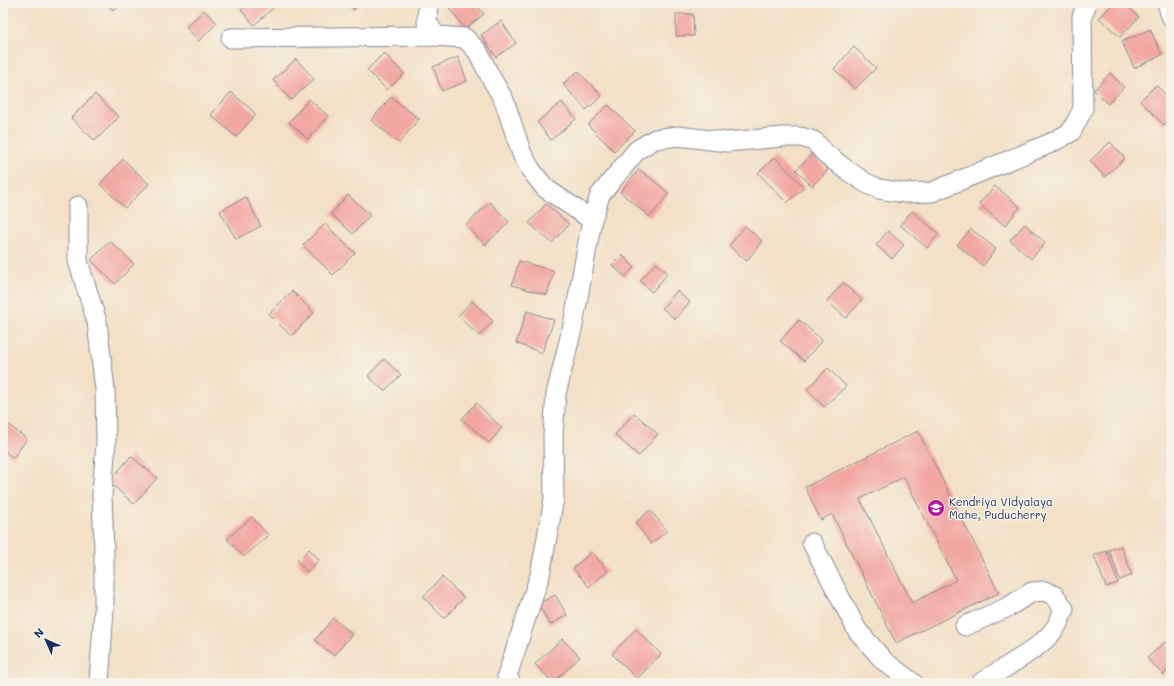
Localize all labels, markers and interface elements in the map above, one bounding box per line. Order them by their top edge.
place label: Kendriya Vidyalaya Mahe, Puducherry [949,494,1053,522]
school or university icon: Kendriya Vidyalaya Mahe, Puducherry [926,498,946,518]
north arrow [26,620,66,660]
text: N [30,624,47,641]

